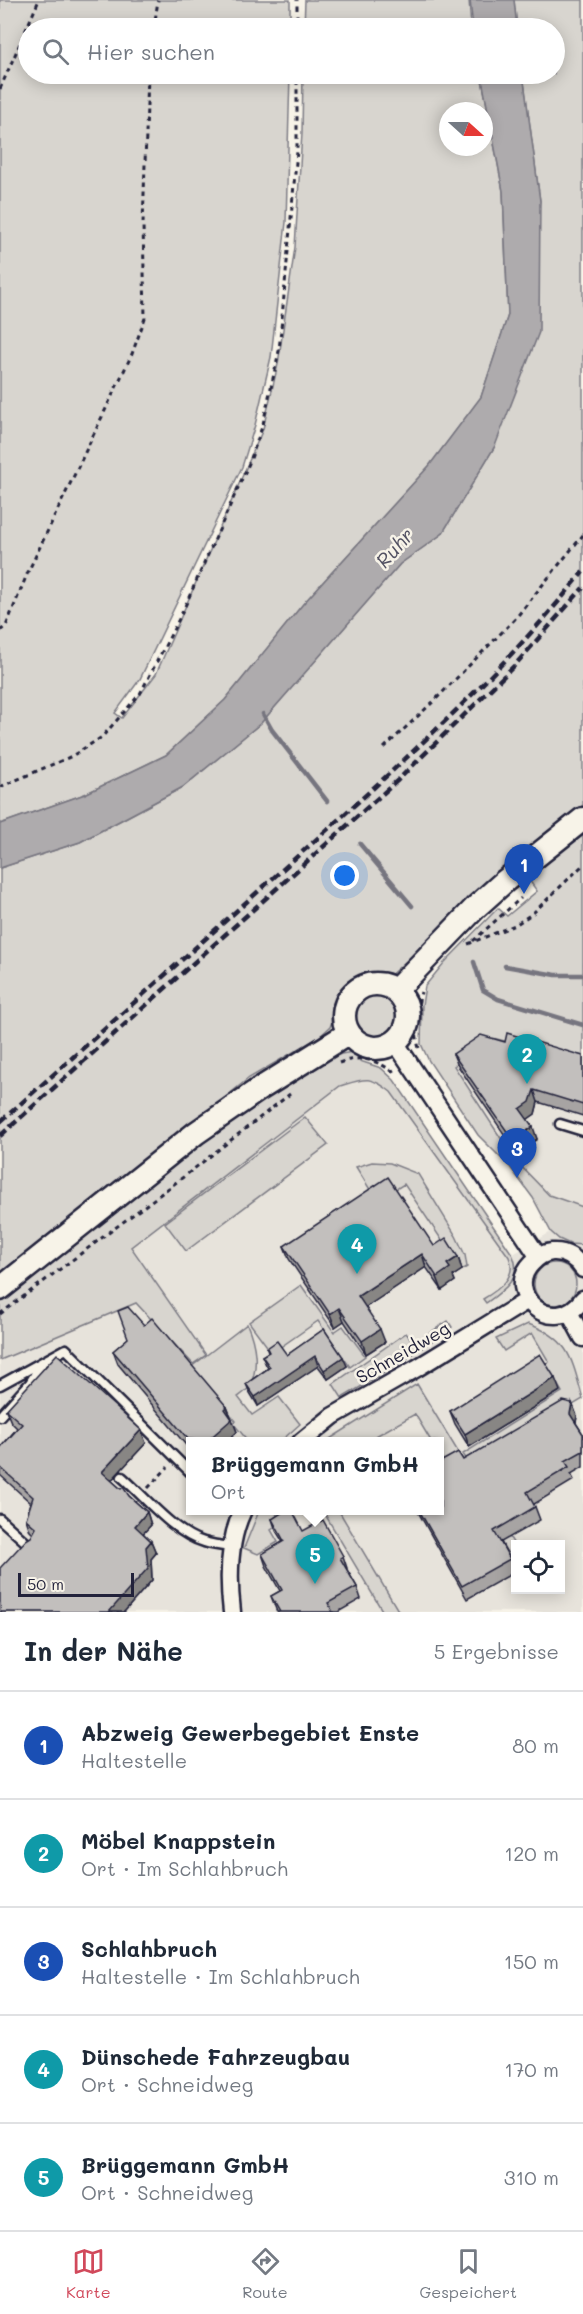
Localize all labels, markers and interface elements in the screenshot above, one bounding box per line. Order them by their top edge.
search box [18,18,565,84]
icon: search [39,35,72,68]
text: Hier suchen [87,37,215,66]
north arrow [439,102,493,156]
water label: Ruhr [370,522,419,573]
pin: 1 [504,844,544,894]
your location [330,861,359,890]
pin: 2 [508,1034,546,1084]
pin: 3 [498,1128,536,1178]
pin: 4 [338,1224,376,1274]
street label: Schneidweg [351,1316,454,1389]
popup [186,1437,444,1515]
text: Brüggemann GmbH [211,1449,419,1478]
text: Ort [211,1478,245,1504]
pin: 5 [296,1534,334,1584]
map controls [511,1540,565,1594]
button: locate [511,1540,565,1594]
scale bar [18,1570,134,1598]
text: 50 m [27,1573,64,1594]
text: In der Nähe [24,1634,183,1668]
text: 5 Ergebnisse [434,1638,559,1664]
text: Abzweig Gewerbegebiet Enste [81,1718,419,1747]
text: 1 [39,1732,48,1758]
text: 80 m [512,1732,559,1758]
text: Haltestelle [81,1747,187,1773]
text: Möbel Knappstein [81,1826,275,1855]
text: 2 [38,1840,49,1866]
text: 120 m [504,1840,559,1866]
text: Ort · Im Schlahbruch [81,1855,288,1881]
text: Schlahbruch [81,1934,217,1963]
text: 3 [38,1948,50,1974]
text: 150 m [504,1948,559,1974]
text: Haltestelle · Im Schlahbruch [81,1963,360,1989]
text: Dünschede Fahrzeugbau [81,2042,350,2071]
text: 4 [37,2056,50,2082]
text: 170 m [504,2056,559,2082]
text: Ort · Schneidweg [81,2071,253,2097]
text: Brüggemann GmbH [81,2150,290,2179]
text: 5 [38,2164,49,2190]
text: 310 m [504,2164,559,2190]
text: Ort · Schneidweg [81,2179,253,2205]
tab: Karte [66,2245,111,2302]
tab: Route [242,2245,288,2302]
tab: Gespeichert [419,2245,517,2302]

